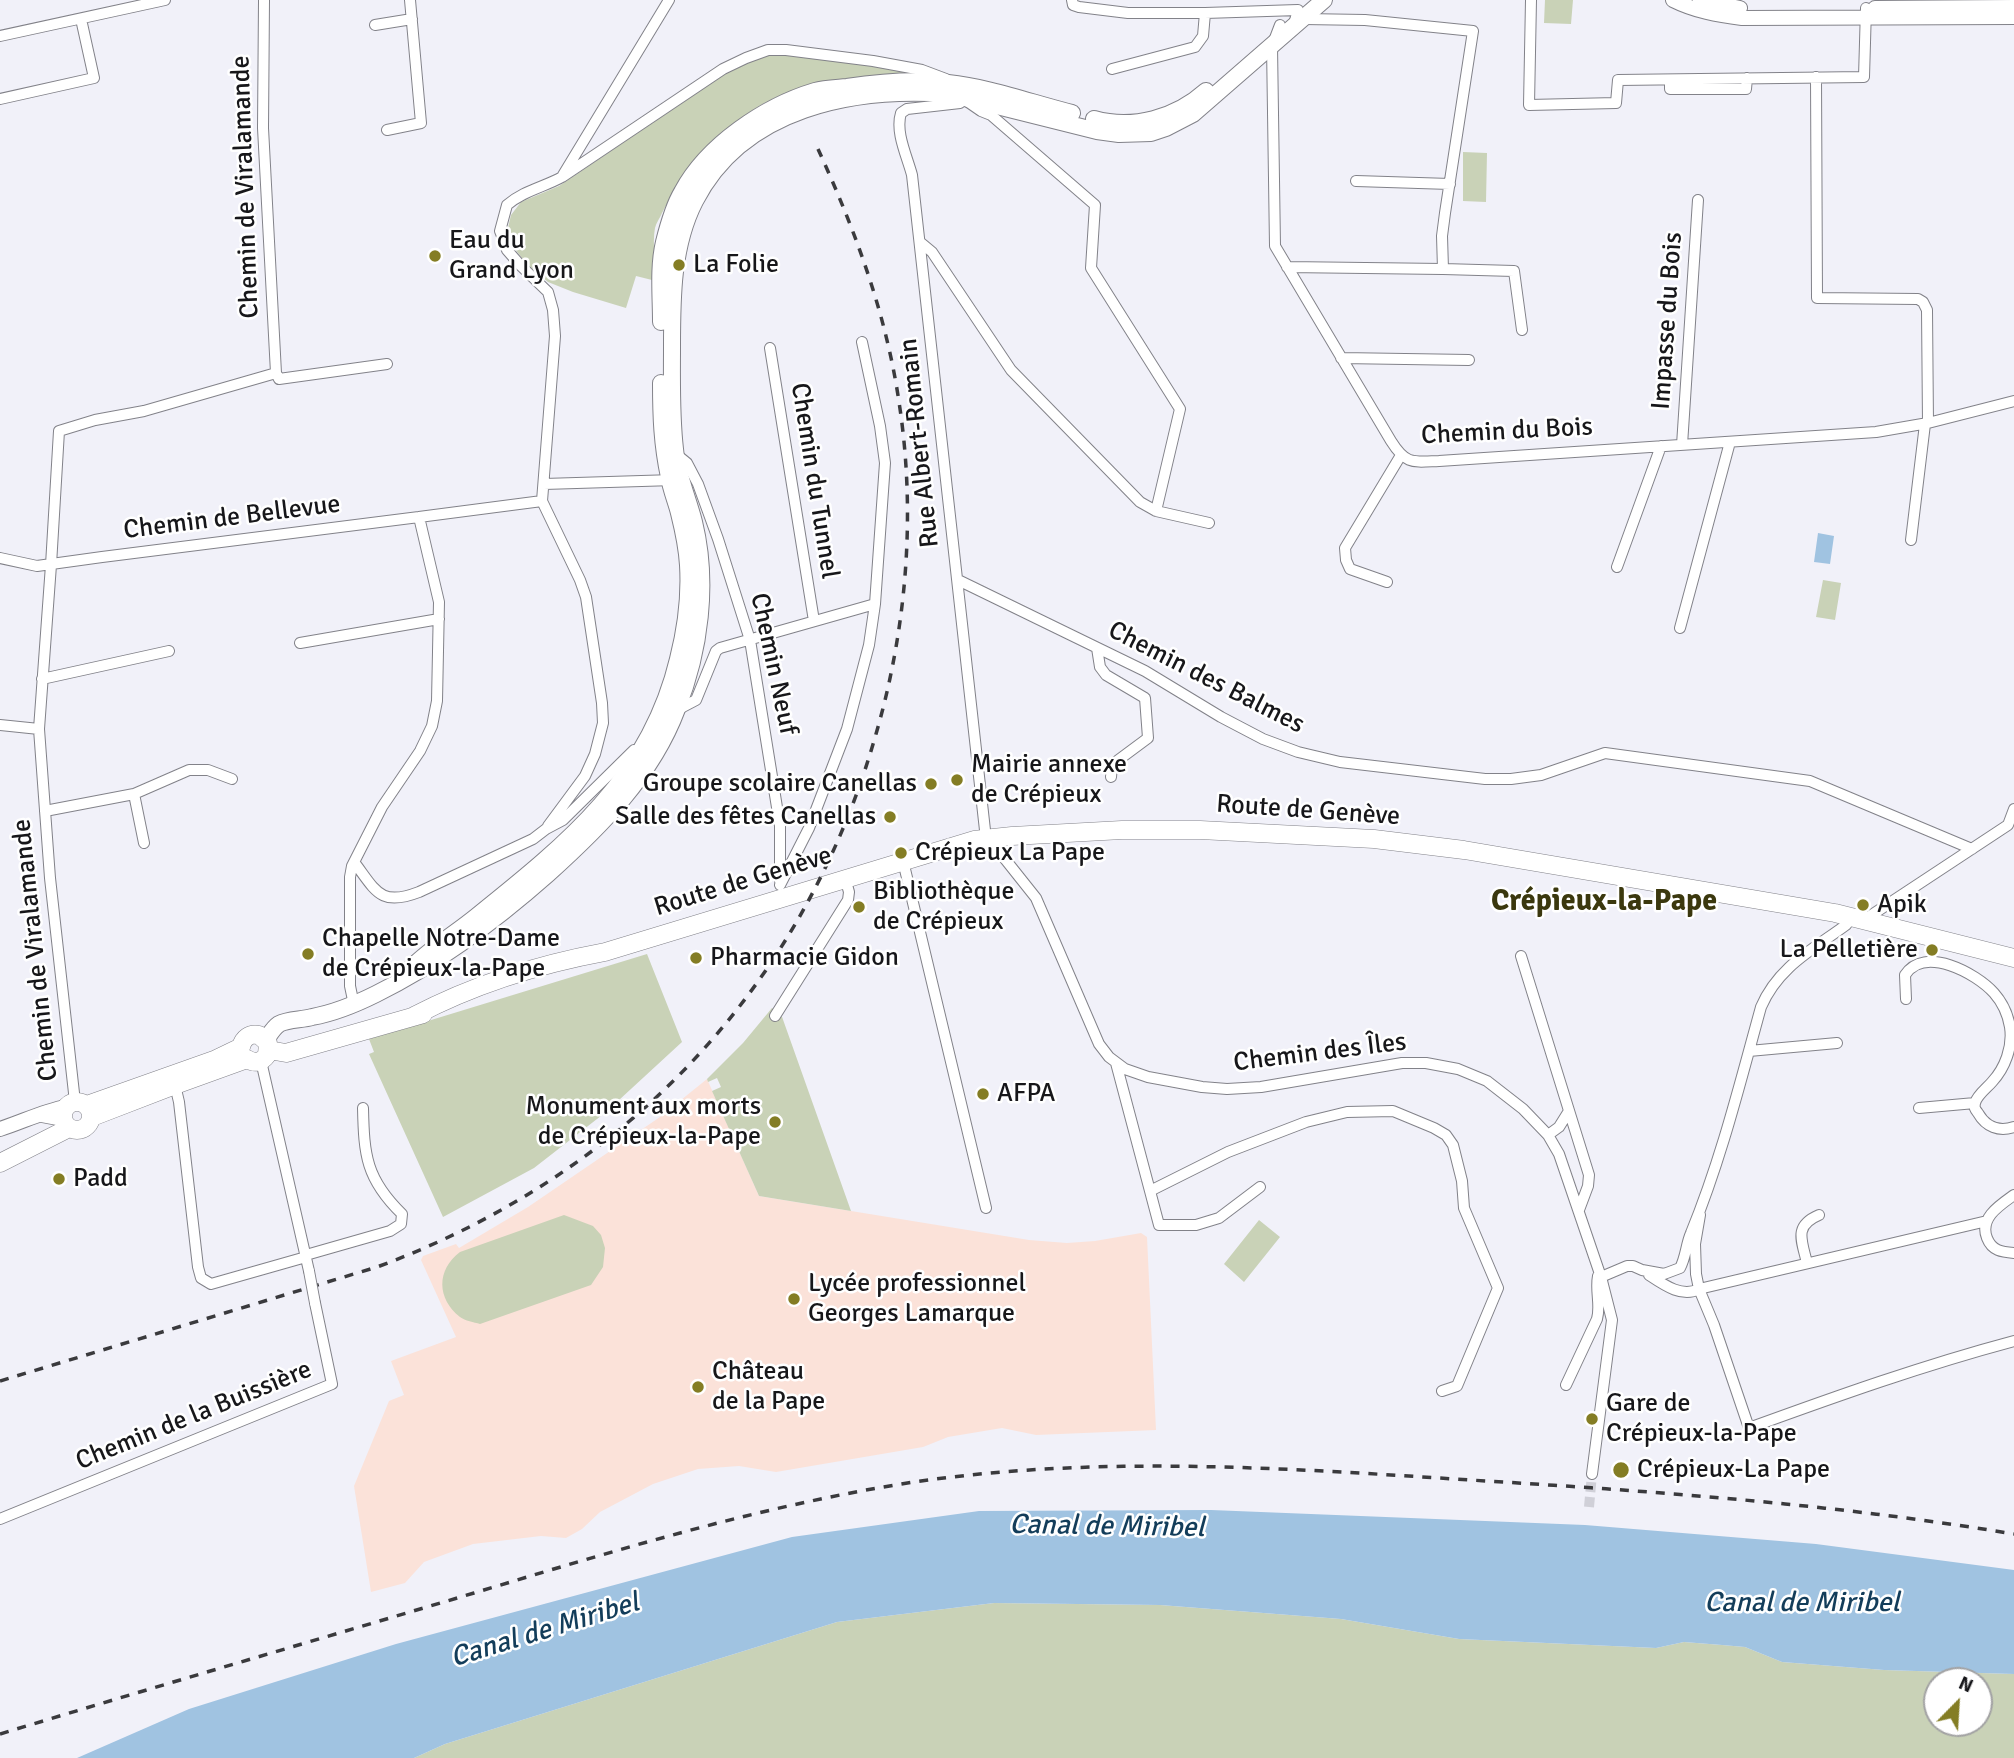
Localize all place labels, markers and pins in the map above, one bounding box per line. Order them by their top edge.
place label: Eau du Grand Lyon [449,225,574,286]
marker: Eau du Grand Lyon [427,248,443,264]
place label: La Folie [693,249,779,281]
marker: La Folie [671,257,687,273]
place label: Mairie annexe de Crépieux [971,749,1127,810]
place label: Groupe scolaire Canellas [643,768,917,800]
marker: Mairie annexe de Crépieux [949,772,965,788]
marker: Groupe scolaire Canellas [923,776,939,792]
place label: Salle des fêtes Canellas [615,801,876,833]
marker: Salle des fêtes Canellas [882,809,898,825]
place label: Crépieux La Pape [915,837,1105,869]
marker: Crépieux La Pape [893,845,909,861]
place label: Bibliothèque de Crépieux [873,876,1015,938]
place label: Apik [1877,889,1927,921]
marker: Apik [1855,897,1871,913]
marker: Bibliothèque de Crépieux [851,899,867,915]
place label: Chapelle Notre-Dame de Crépieux-la-Pape [322,923,560,984]
place label: La Pelletière [1780,934,1918,966]
place label: Pharmacie Gidon [710,942,899,974]
marker: La Pelletière [1924,942,1940,958]
marker: Chapelle Notre-Dame de Crépieux-la-Pape [300,946,316,962]
marker: Pharmacie Gidon [688,950,704,966]
place label: AFPA [997,1078,1056,1110]
marker: AFPA [975,1086,991,1102]
place label: Monument aux morts de Crépieux-la-Pape [525,1091,761,1152]
marker: Monument aux morts de Crépieux-la-Pape [767,1114,783,1130]
place label: Padd [73,1163,128,1195]
marker: Padd [51,1171,67,1187]
place label: Lycée professionnel Georges Lamarque [808,1268,1026,1330]
marker: Lycée professionnel Georges Lamarque [786,1291,802,1307]
place label: Château de la Pape [712,1356,825,1418]
marker: Château de la Pape [690,1379,706,1395]
place label: Gare de Crépieux-la-Pape [1606,1388,1797,1450]
marker: Gare de Crépieux-la-Pape [1584,1411,1600,1427]
place label: Crépieux-La Pape [1637,1454,1830,1486]
marker: Crépieux-La Pape [1611,1460,1631,1480]

